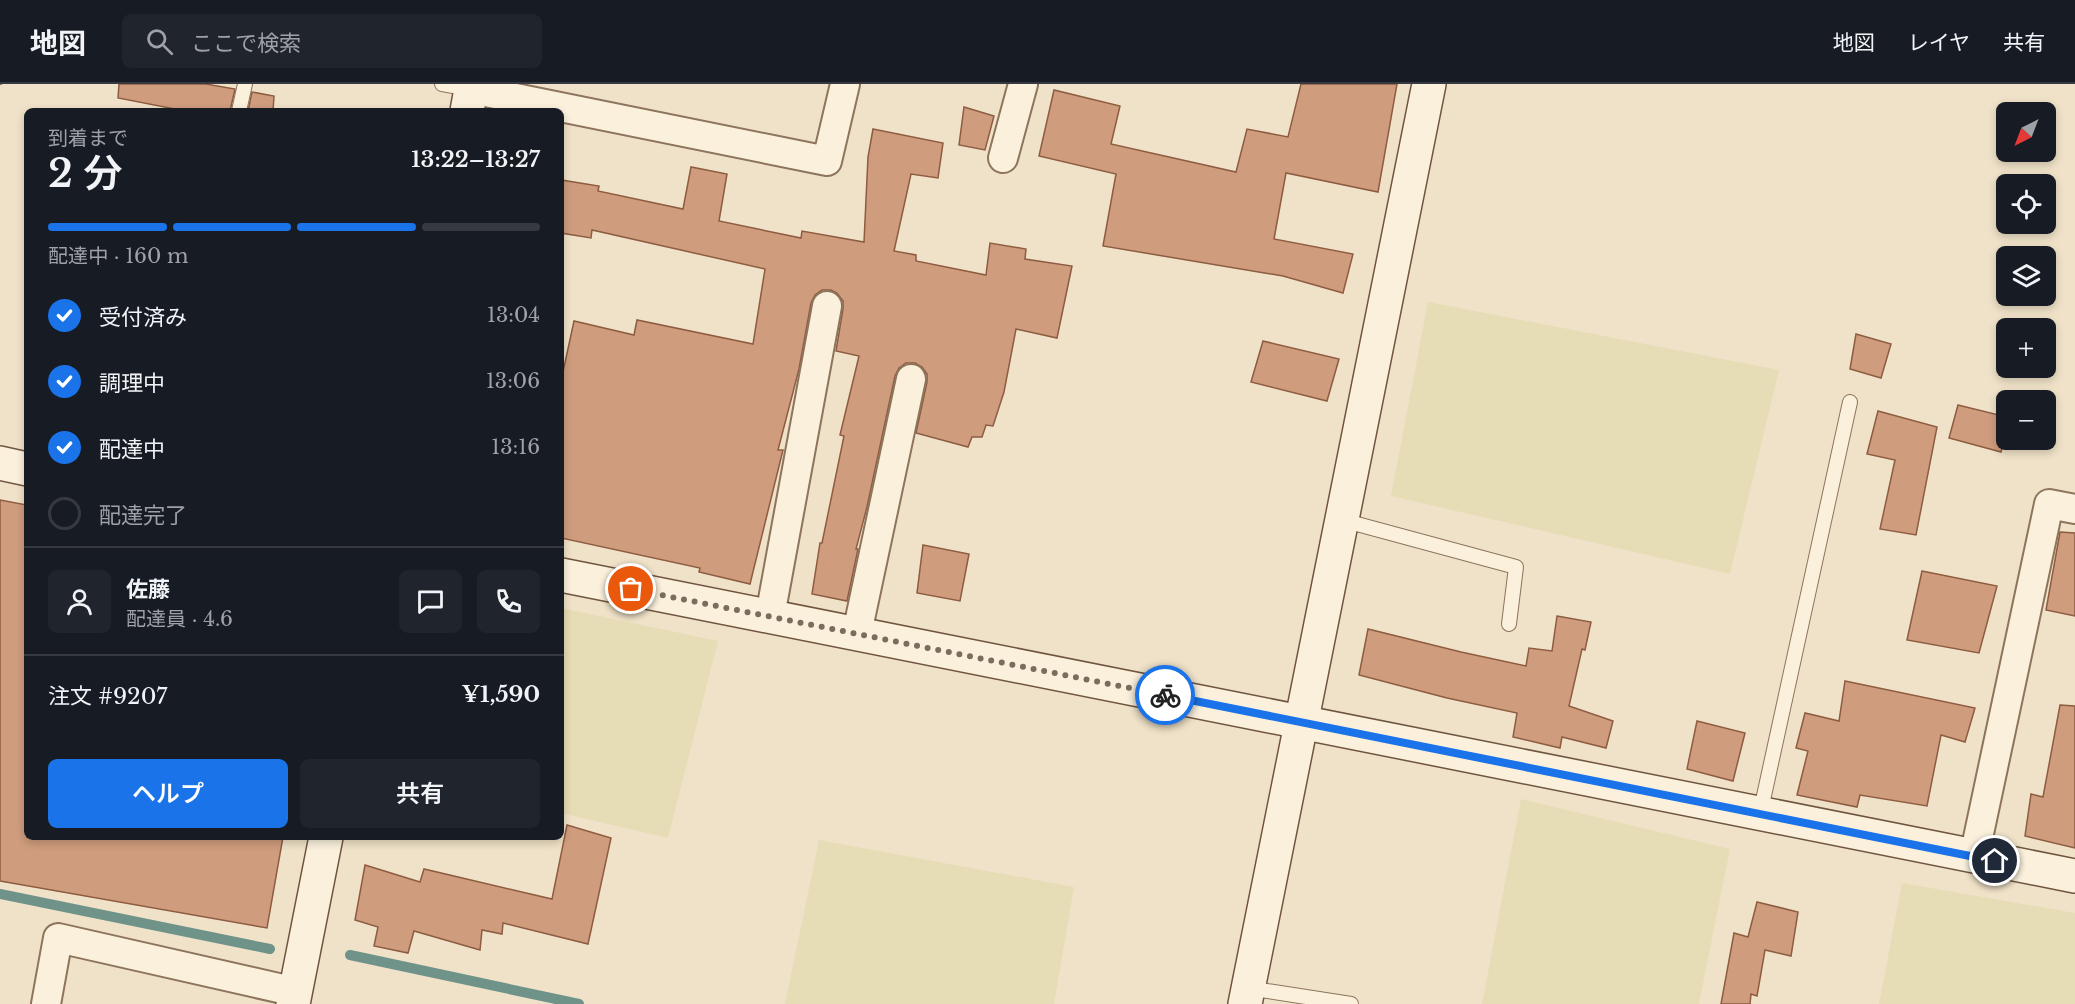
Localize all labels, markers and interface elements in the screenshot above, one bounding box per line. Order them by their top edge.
search box [122,14,542,68]
icon: search [143,25,176,58]
text: 地図 [30,26,86,61]
text: ここで検索 [191,30,301,57]
text: 地図 [1833,30,1875,56]
text: レイヤ [1908,30,1970,56]
text: 共有 [2003,30,2045,56]
north arrow [1996,102,2056,162]
map controls [1996,102,2056,450]
text: 到着まで [48,126,128,150]
text: 13:22–13:27 [411,146,540,173]
text: 2 分 [48,149,123,198]
button: locate [1996,174,2056,234]
text: 配達中 · 160 m [48,244,188,268]
button: layers [1996,246,2056,306]
icon: check [48,299,81,332]
text: 13:04 [487,303,540,327]
text: 受付済み [99,304,187,331]
button: + [1996,318,2056,378]
icon: check [48,365,81,398]
text: 13:06 [486,369,540,393]
text: 調理中 [99,370,165,397]
button: − [1996,390,2056,450]
icon: check [48,431,81,464]
text: 13:16 [491,435,540,459]
text: 配達中 [99,436,165,463]
text: 配達完了 [99,502,187,529]
pin [605,563,656,614]
button: person [48,570,111,633]
button: chat [399,570,462,633]
button: phone [477,570,540,633]
icon: bag [614,572,647,605]
text: 佐藤 [126,576,170,603]
text: 配達員 · 4.6 [126,607,233,631]
courier [1135,665,1195,725]
icon: bike [1149,679,1182,712]
text: ¥1,590 [461,681,540,708]
text: 注文 #9207 [48,683,167,710]
button: ヘルプ [48,759,288,828]
button: 共有 [300,759,540,828]
pin [1969,835,2020,886]
icon: home [1978,844,2011,877]

